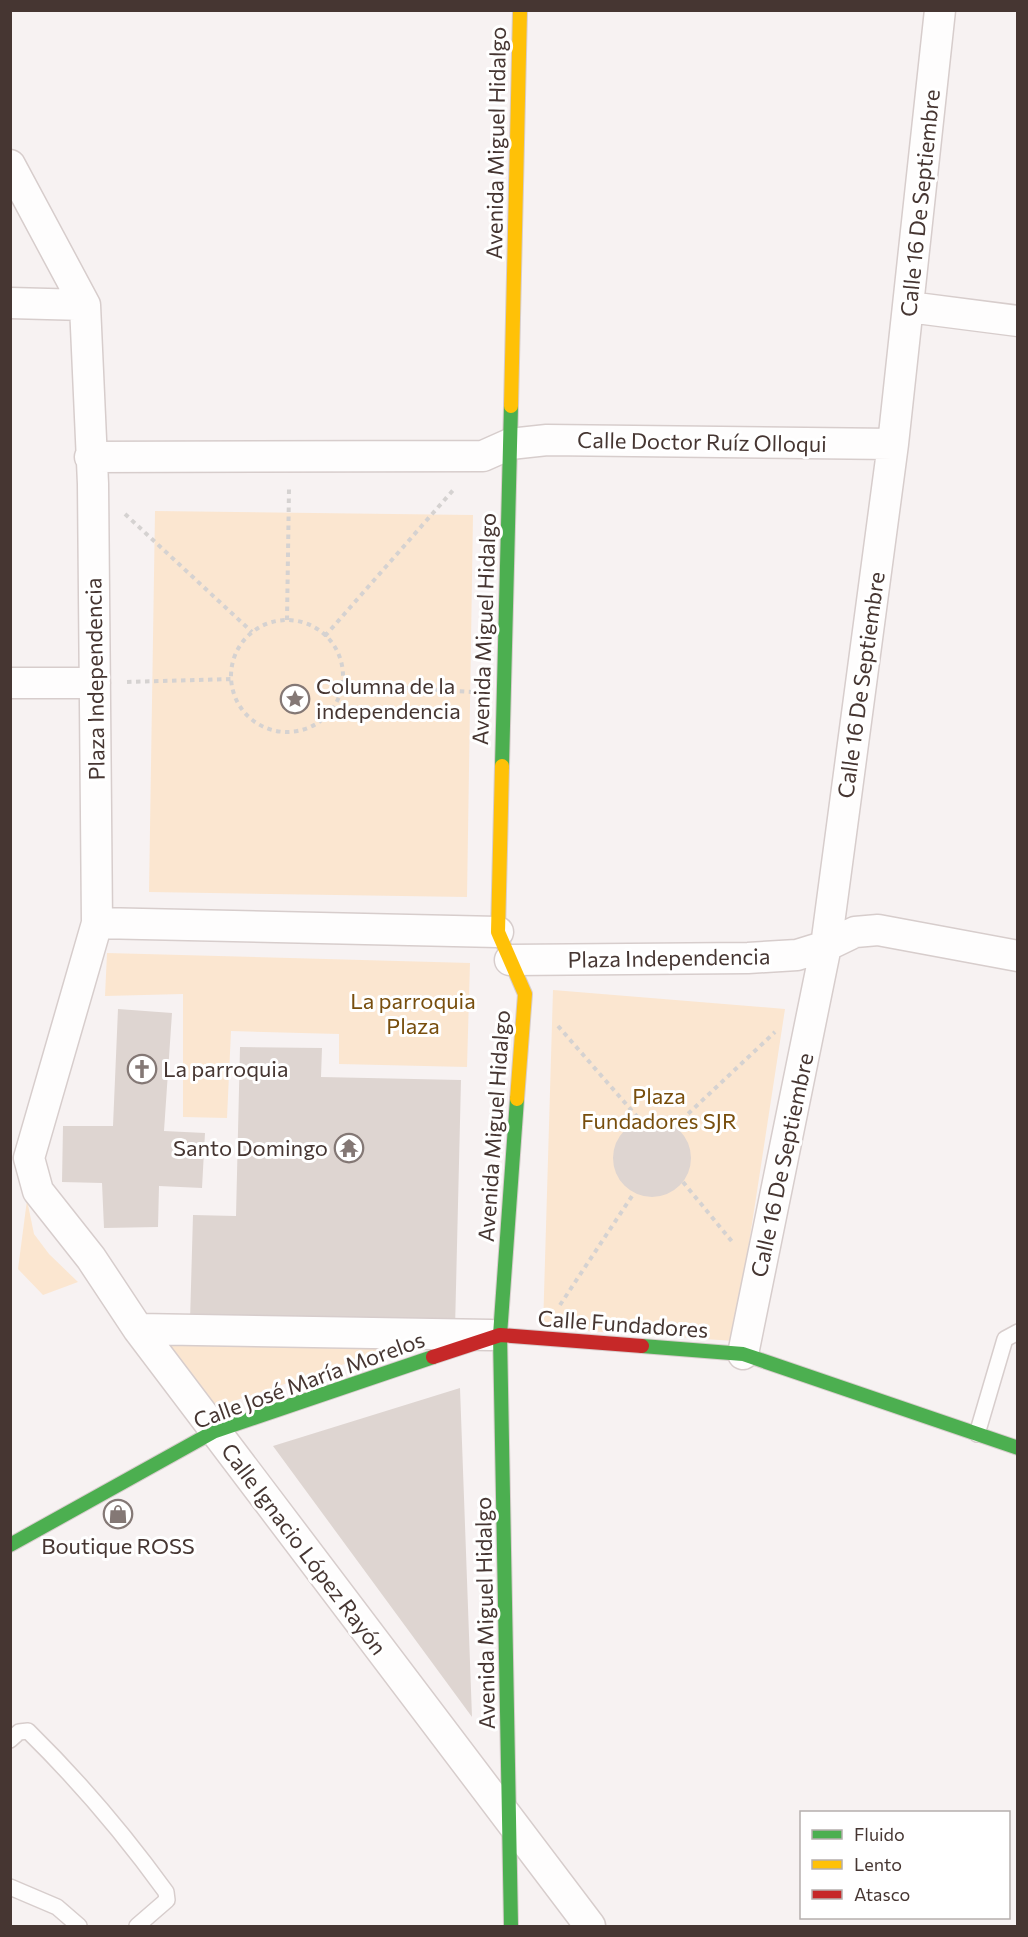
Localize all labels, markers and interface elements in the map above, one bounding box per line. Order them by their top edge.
street label: Avenida Miguel Hidalgo [480,26,511,260]
street label: Calle 16 De Septiembre [894,88,945,318]
street label: Calle Doctor Ruíz Olloqui [577,426,827,457]
street label: Avenida Miguel Hidalgo [466,512,501,746]
street label: Calle 16 De Septiembre [831,570,890,800]
street label: Plaza Independencia [79,577,110,781]
place label: Columna de la independencia [316,672,461,724]
place icon: Columna de la independencia [279,683,311,715]
street label: Plaza Independencia [567,942,771,973]
park label: La parroquia Plaza [350,987,476,1039]
street label: Avenida Miguel Hidalgo [472,1009,515,1243]
street label: Calle 16 De Septiembre [745,1050,818,1279]
church icon: La parroquia [126,1053,158,1085]
place label: La parroquia [163,1055,288,1082]
park label: Plaza Fundadores SJR [581,1082,737,1134]
temple icon: Santo Domingo [333,1132,365,1164]
place label: Santo Domingo [173,1134,328,1161]
street label: Calle Fundadores [537,1304,709,1343]
street label: Calle José María Morelos [190,1325,428,1434]
street label: Calle Ignacio López Rayón [216,1438,393,1660]
street label: Avenida Miguel Hidalgo [469,1496,500,1730]
shop icon: Boutique ROSS [102,1498,134,1530]
place label: Boutique ROSS [41,1532,195,1559]
legend [800,1811,1010,1919]
text: Fluido [854,1823,905,1845]
text: Lento [854,1853,902,1875]
text: Atasco [854,1883,910,1905]

